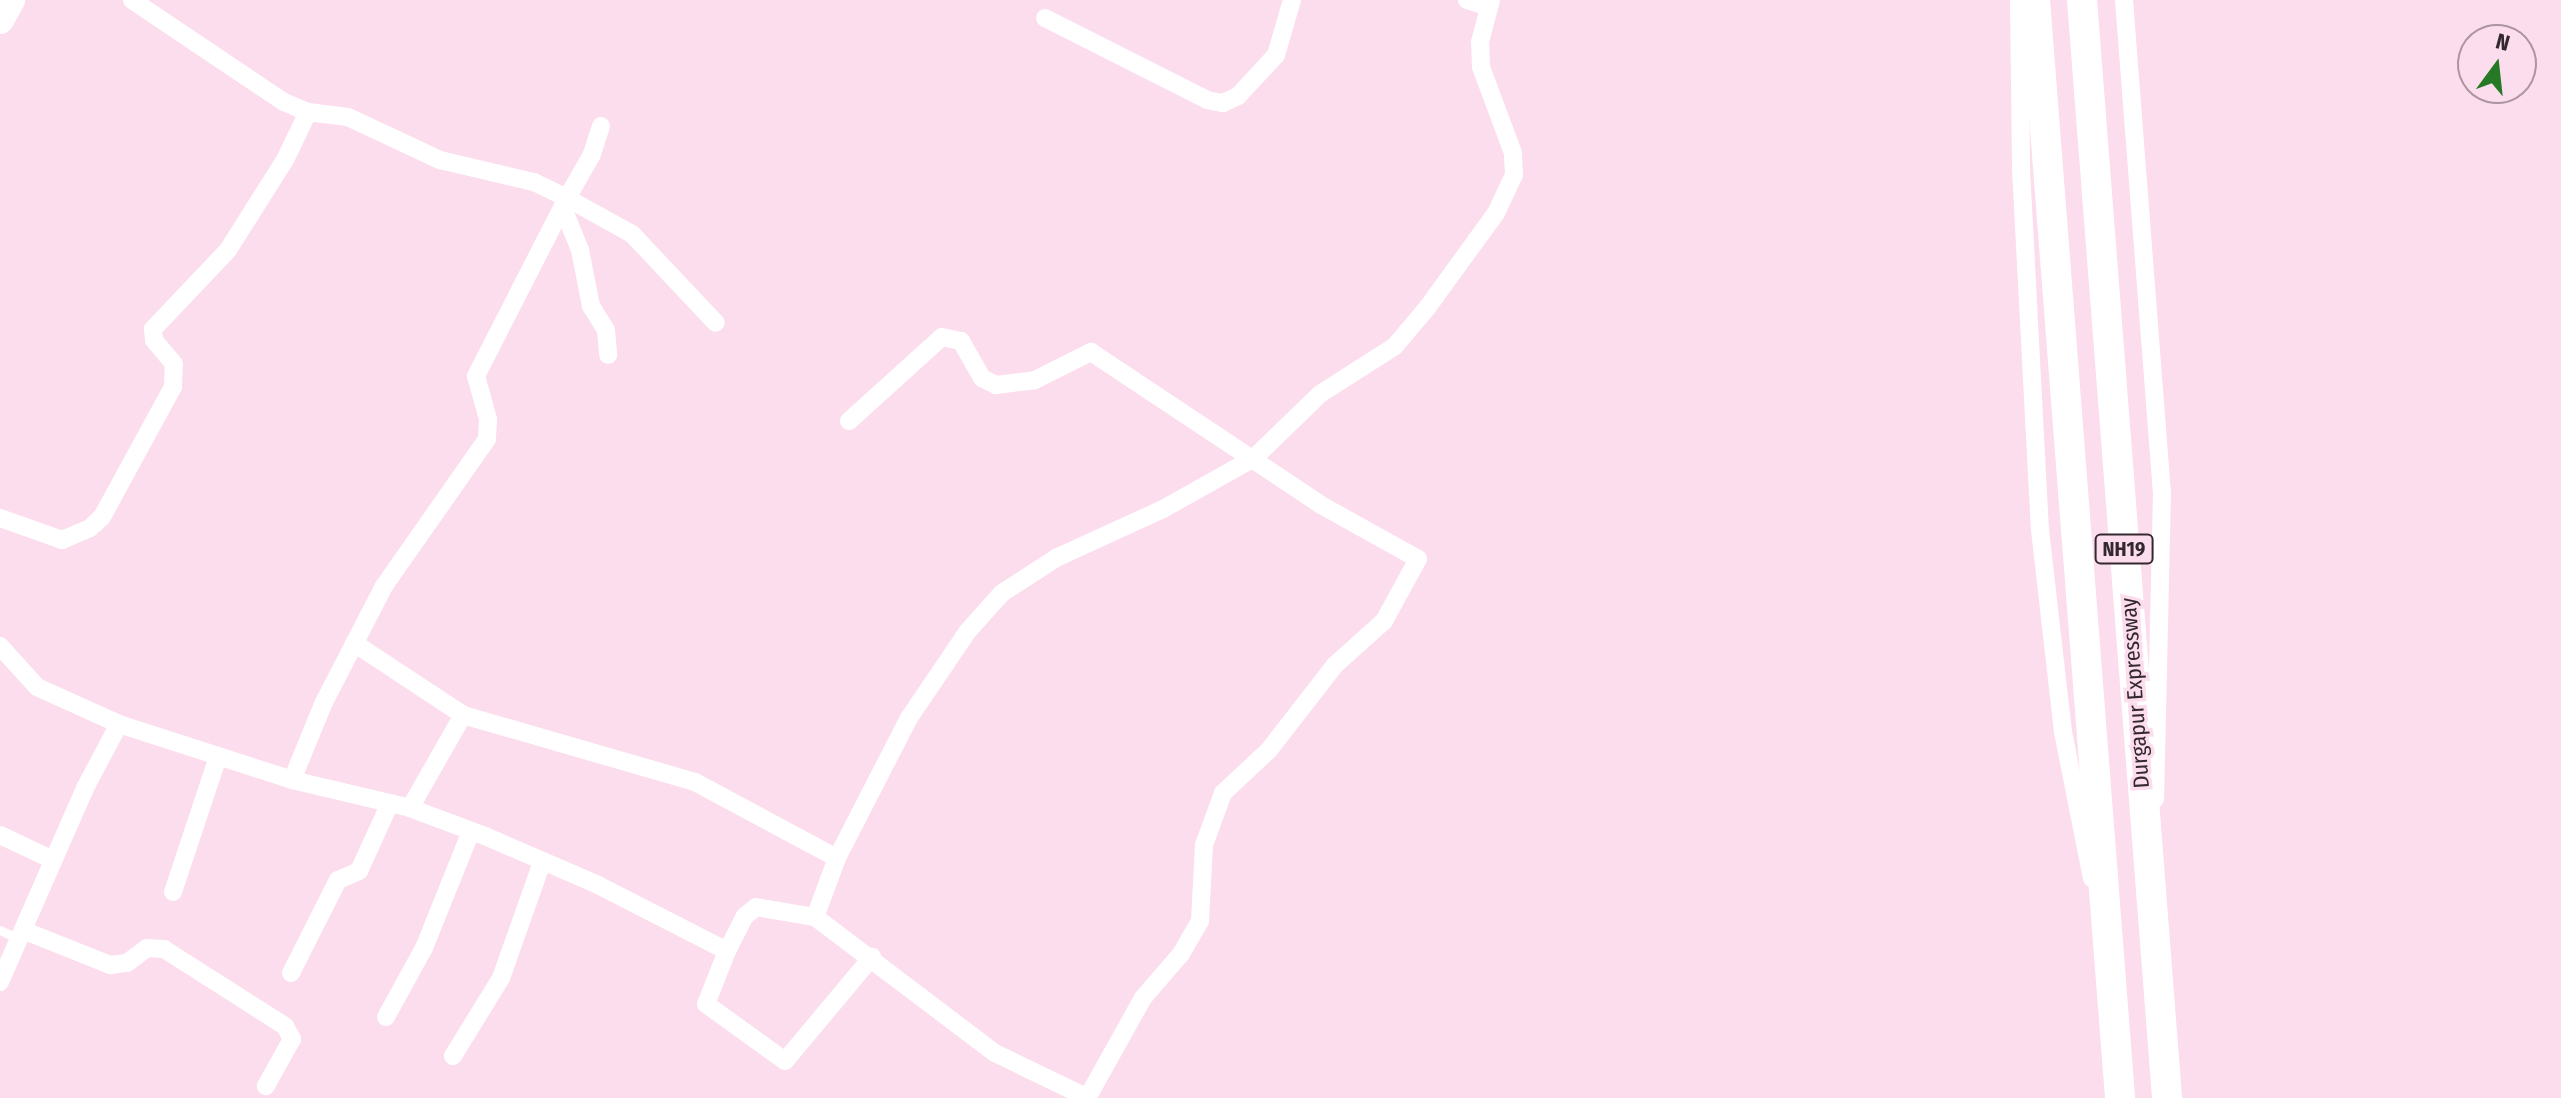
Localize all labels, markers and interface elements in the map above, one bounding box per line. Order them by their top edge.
north arrow [2457,24,2537,104]
text: N [2493,28,2513,57]
road number: NH19 [2094,533,2154,565]
street label: Durgapur Expressway [2115,597,2155,789]

